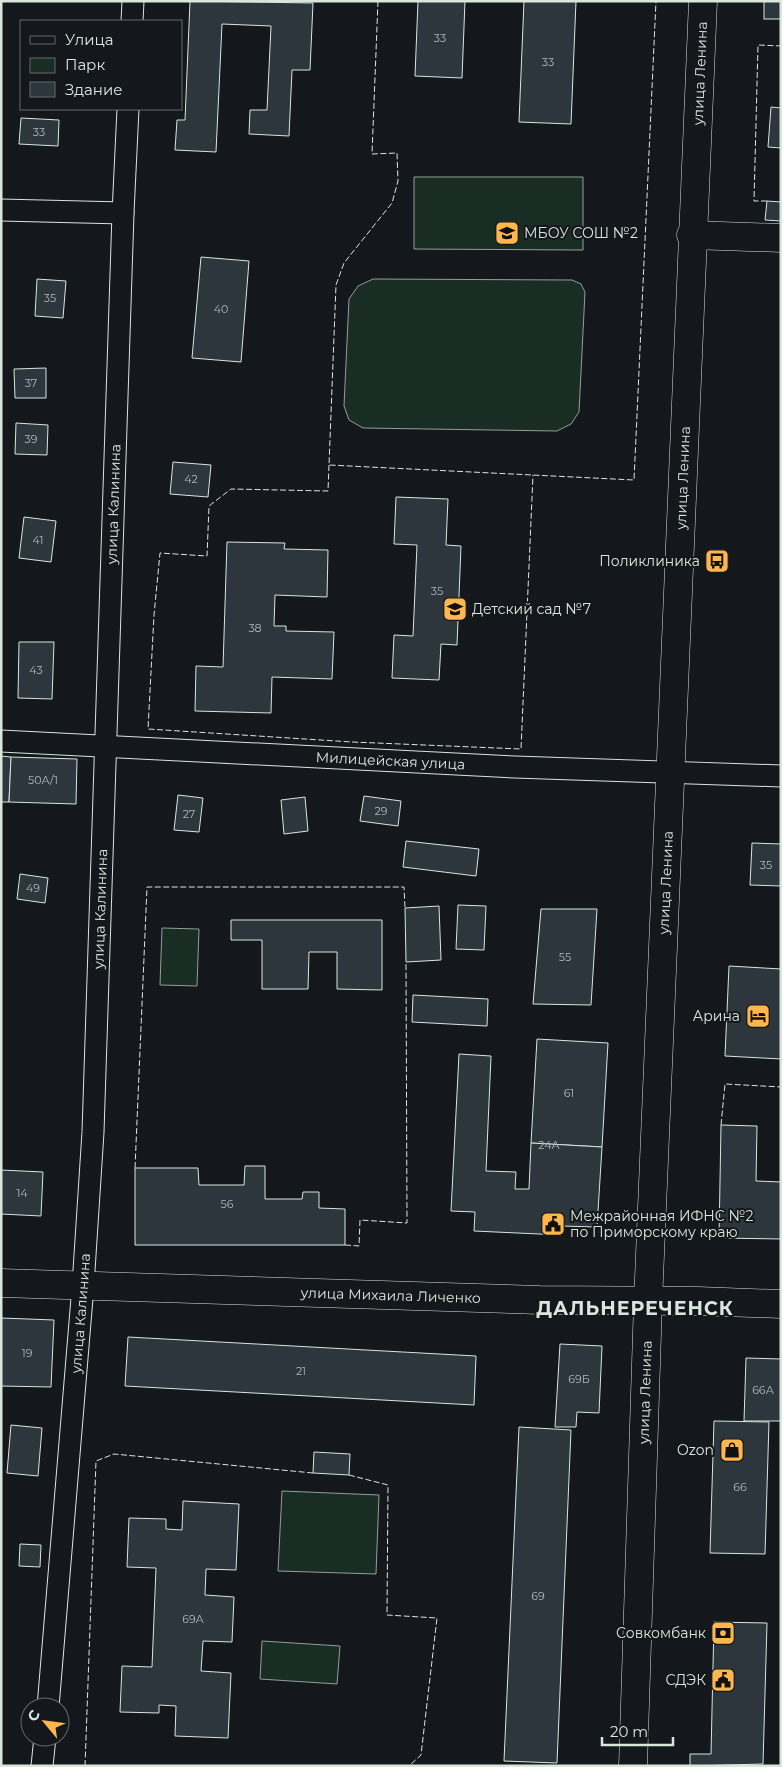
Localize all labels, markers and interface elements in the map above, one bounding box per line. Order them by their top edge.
legend [20,20,182,110]
street label: улица Ленина [689,21,711,127]
text: Улица [65,30,113,49]
house number: 33 [434,31,446,45]
text: Парк [65,55,105,74]
house number: 33 [542,55,554,69]
text: Здание [65,80,123,99]
house number: 33 [33,125,45,139]
school or university icon: МБОУ СОШ №2 [494,220,520,246]
place label: МБОУ СОШ №2 [524,224,638,242]
house number: 35 [44,291,56,305]
house number: 40 [214,302,228,316]
house number: 37 [25,376,37,390]
street label: улица Ленина [672,426,694,531]
house number: 39 [25,432,38,446]
street label: улица Калинина [103,444,124,566]
house number: 42 [184,472,198,486]
house number: 41 [33,533,43,547]
bus stop icon: Поликлиника [704,548,730,574]
place label: Поликлиника [599,552,700,570]
house number: 35 [431,584,443,598]
school or university icon: Детский сад №7 [442,596,468,622]
place label: Детский сад №7 [472,600,591,618]
house number: 38 [248,621,262,635]
house number: 43 [29,663,43,677]
street label: Милицейская улица [315,748,466,773]
house number: 50А/1 [28,773,58,787]
house number: 29 [375,804,388,818]
house number: 27 [183,807,195,821]
street label: улица Ленина [655,830,677,936]
street label: улица Калинина [89,848,111,970]
house number: 35 [760,858,772,872]
house number: 49 [26,881,40,895]
house number: 55 [559,950,571,964]
hotel icon: Арина [745,1003,771,1029]
place label: Арина [693,1007,740,1025]
house number: 61 [564,1086,574,1100]
house number: 24А [538,1138,561,1152]
house number: 14 [16,1186,28,1200]
house number: 56 [221,1197,234,1211]
place label: Межрайонная ИФНС №2 по Приморскому краю [570,1207,754,1241]
public building icon: Межрайонная ИФНС №2 по Приморскому краю [540,1211,566,1237]
street label: улица Калинина [67,1253,94,1375]
street label: улица Михаила Личенко [299,1283,481,1307]
district label: ДАЛЬНЕРЕЧЕНСК [536,1297,734,1320]
street label: улица Ленина [634,1340,656,1445]
house number: 19 [22,1346,33,1360]
house number: 21 [296,1364,306,1378]
house number: 69Б [568,1372,590,1386]
house number: 66А [752,1383,775,1397]
shop icon: Ozon [719,1437,745,1463]
place label: Ozon [677,1441,714,1459]
house number: 66 [733,1480,747,1494]
house number: 69 [531,1589,545,1603]
house number: 69А [182,1612,205,1626]
bank icon: Совкомбанк [710,1620,736,1646]
place label: Совкомбанк [616,1624,706,1642]
public building icon: СДЭК [710,1667,736,1693]
place label: СДЭК [665,1671,706,1689]
north arrow [20,1697,70,1747]
text: С [23,1707,44,1725]
scale bar [602,1714,673,1746]
text: 20 m [610,1722,648,1741]

